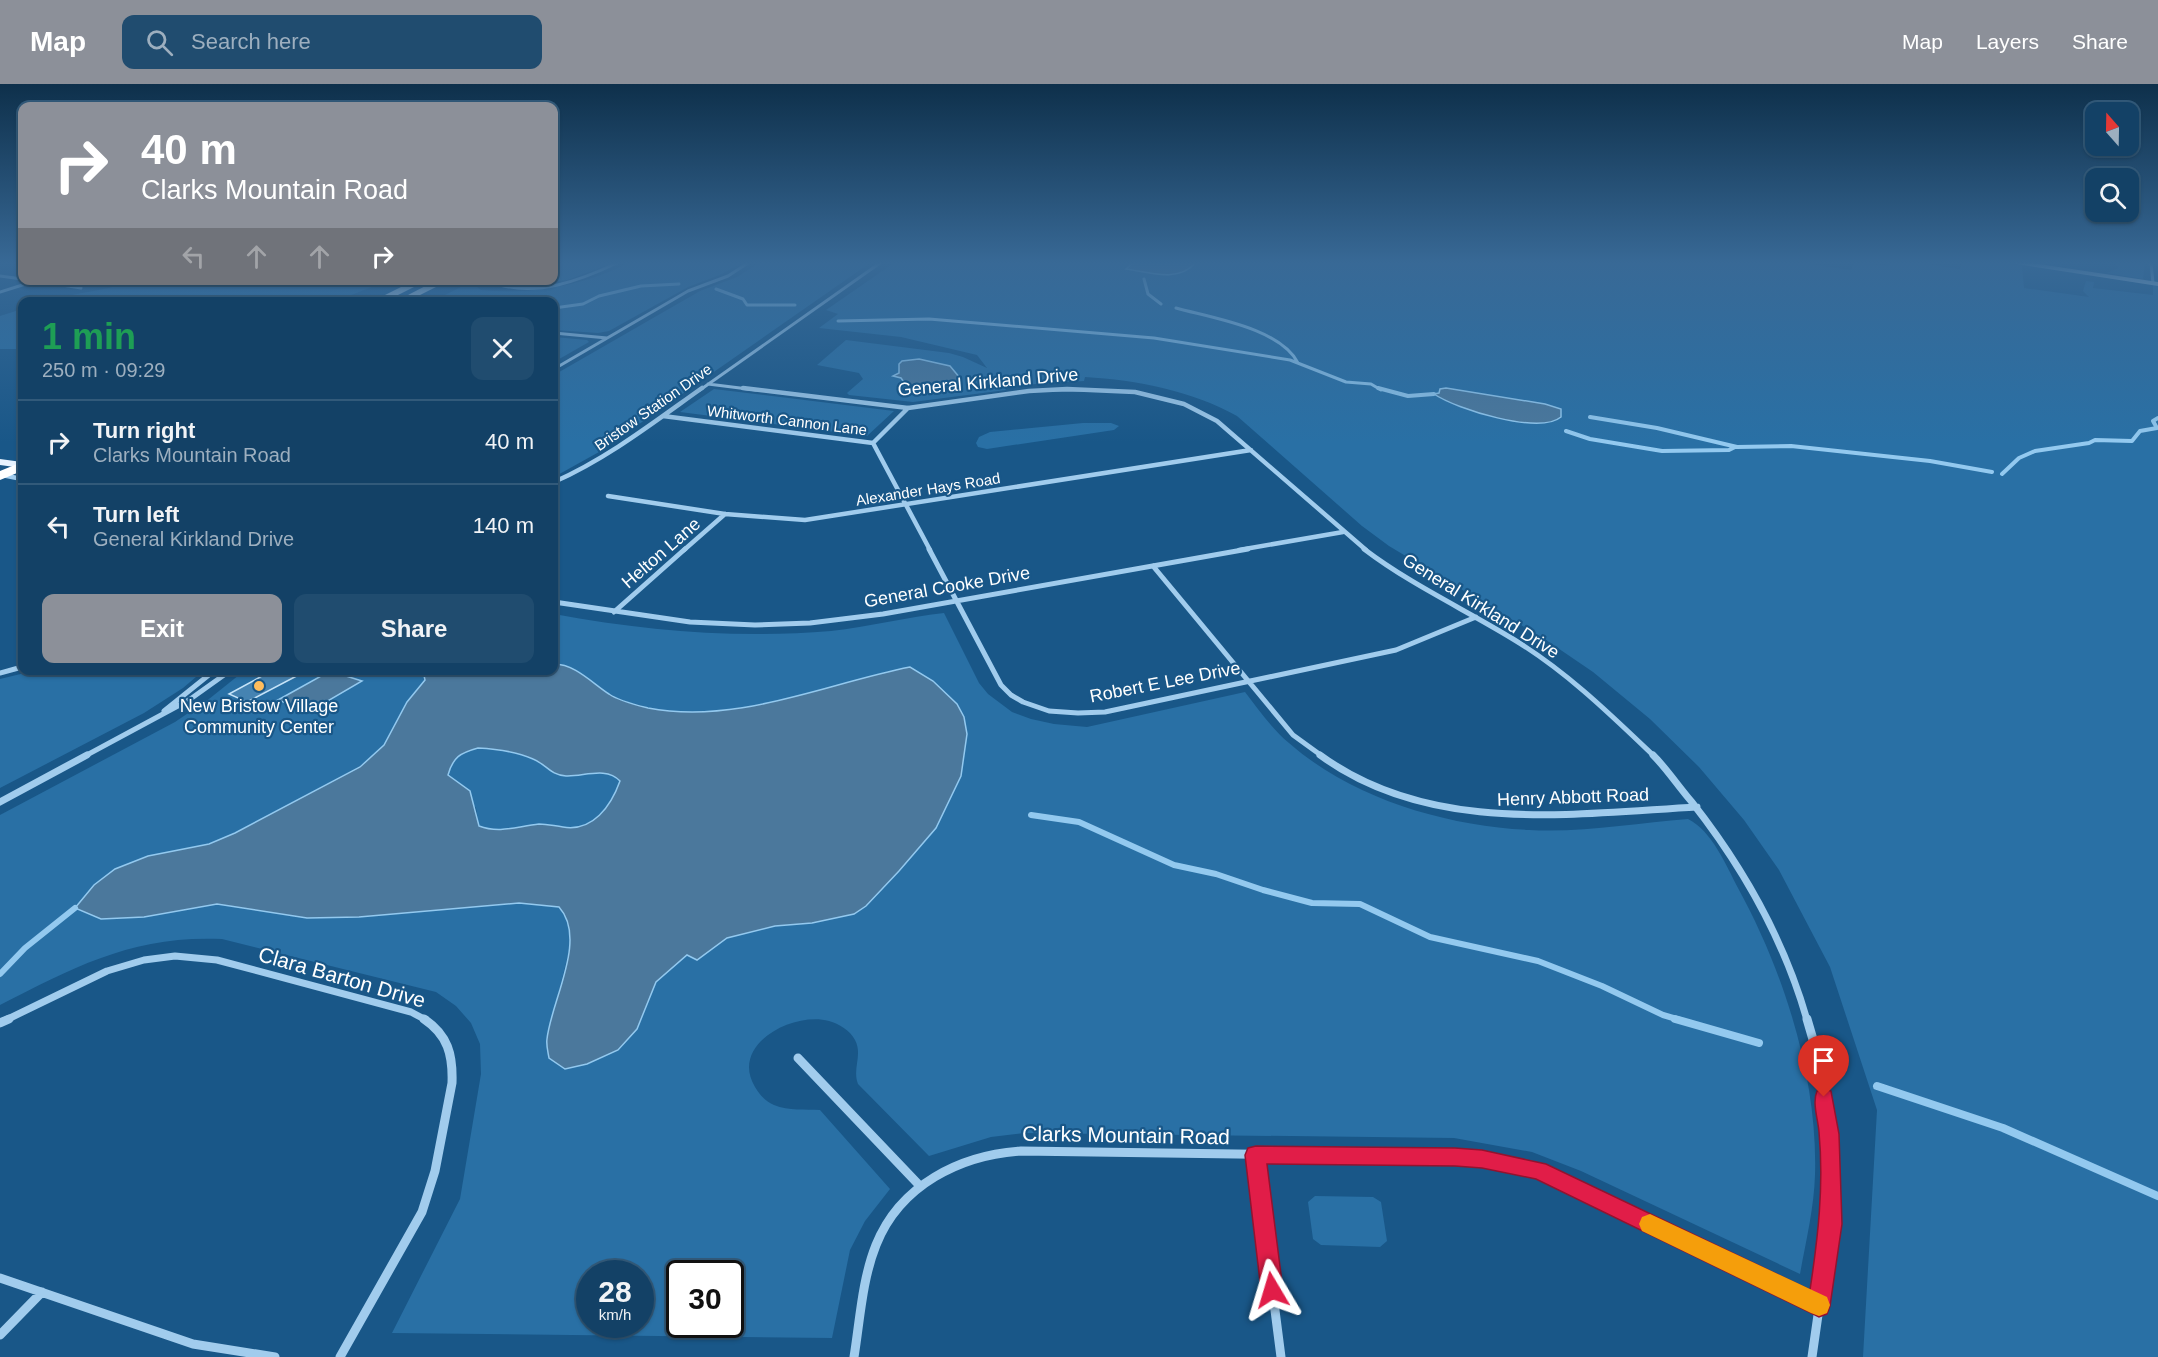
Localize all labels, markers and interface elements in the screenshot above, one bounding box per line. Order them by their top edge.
search box [122,15,542,69]
text: Map [30,26,86,57]
icon: search [143,26,176,59]
text: Search here [191,29,311,54]
text: Map [1902,30,1943,53]
text: Layers [1976,30,2039,53]
text: Share [2072,30,2128,53]
north arrow [2085,102,2139,156]
map controls [2085,102,2139,222]
icon: right [42,126,120,204]
text: 40 m [141,126,237,173]
button: search [2085,168,2139,222]
text: Clarks Mountain Road [141,175,408,205]
icon: left [177,240,210,273]
icon: ahead [240,240,273,273]
icon: ahead [303,240,336,273]
icon: right [366,240,399,273]
text: 1 min [42,316,136,357]
button: close [471,317,534,380]
text: 250 m · 09:29 [42,359,165,381]
street label: Bristow Station Drive [591,360,715,454]
street label: General Kirkland Drive [897,364,1079,400]
street label: Whitworth Cannon Lane [706,402,868,438]
text: Turn right [93,418,195,443]
icon: right [42,426,75,459]
text: 40 m [485,429,534,454]
text: Clarks Mountain Road [93,444,291,466]
street label: Alexander Hays Road [855,469,1001,509]
text: Turn left [93,502,179,527]
icon: left [42,510,75,543]
text: 140 m [473,513,534,538]
street label: Helton Lane [618,514,704,592]
text: General Kirkland Drive [93,528,294,550]
street label: General Kirkland Drive [1399,550,1563,662]
street label: General Cooke Drive [863,563,1031,611]
button: Exit [42,594,282,663]
button: Share [294,594,534,663]
street label: Robert E Lee Drive [1088,658,1242,706]
marker: New Bristow Village Community Center [252,679,266,693]
place label: New Bristow Village Community Center [180,696,338,737]
street label: Henry Abbott Road [1497,784,1649,810]
street label: Clara Barton Drive [256,942,428,1012]
pin [1798,1035,1849,1097]
icon: arrive [1807,1044,1840,1077]
street label: Clarks Mountain Road [1022,1122,1230,1148]
position arrow [1240,1258,1304,1322]
speed limit sign: 30 [666,1260,744,1338]
text: 28 [598,1275,632,1308]
text: km/h [599,1306,631,1323]

